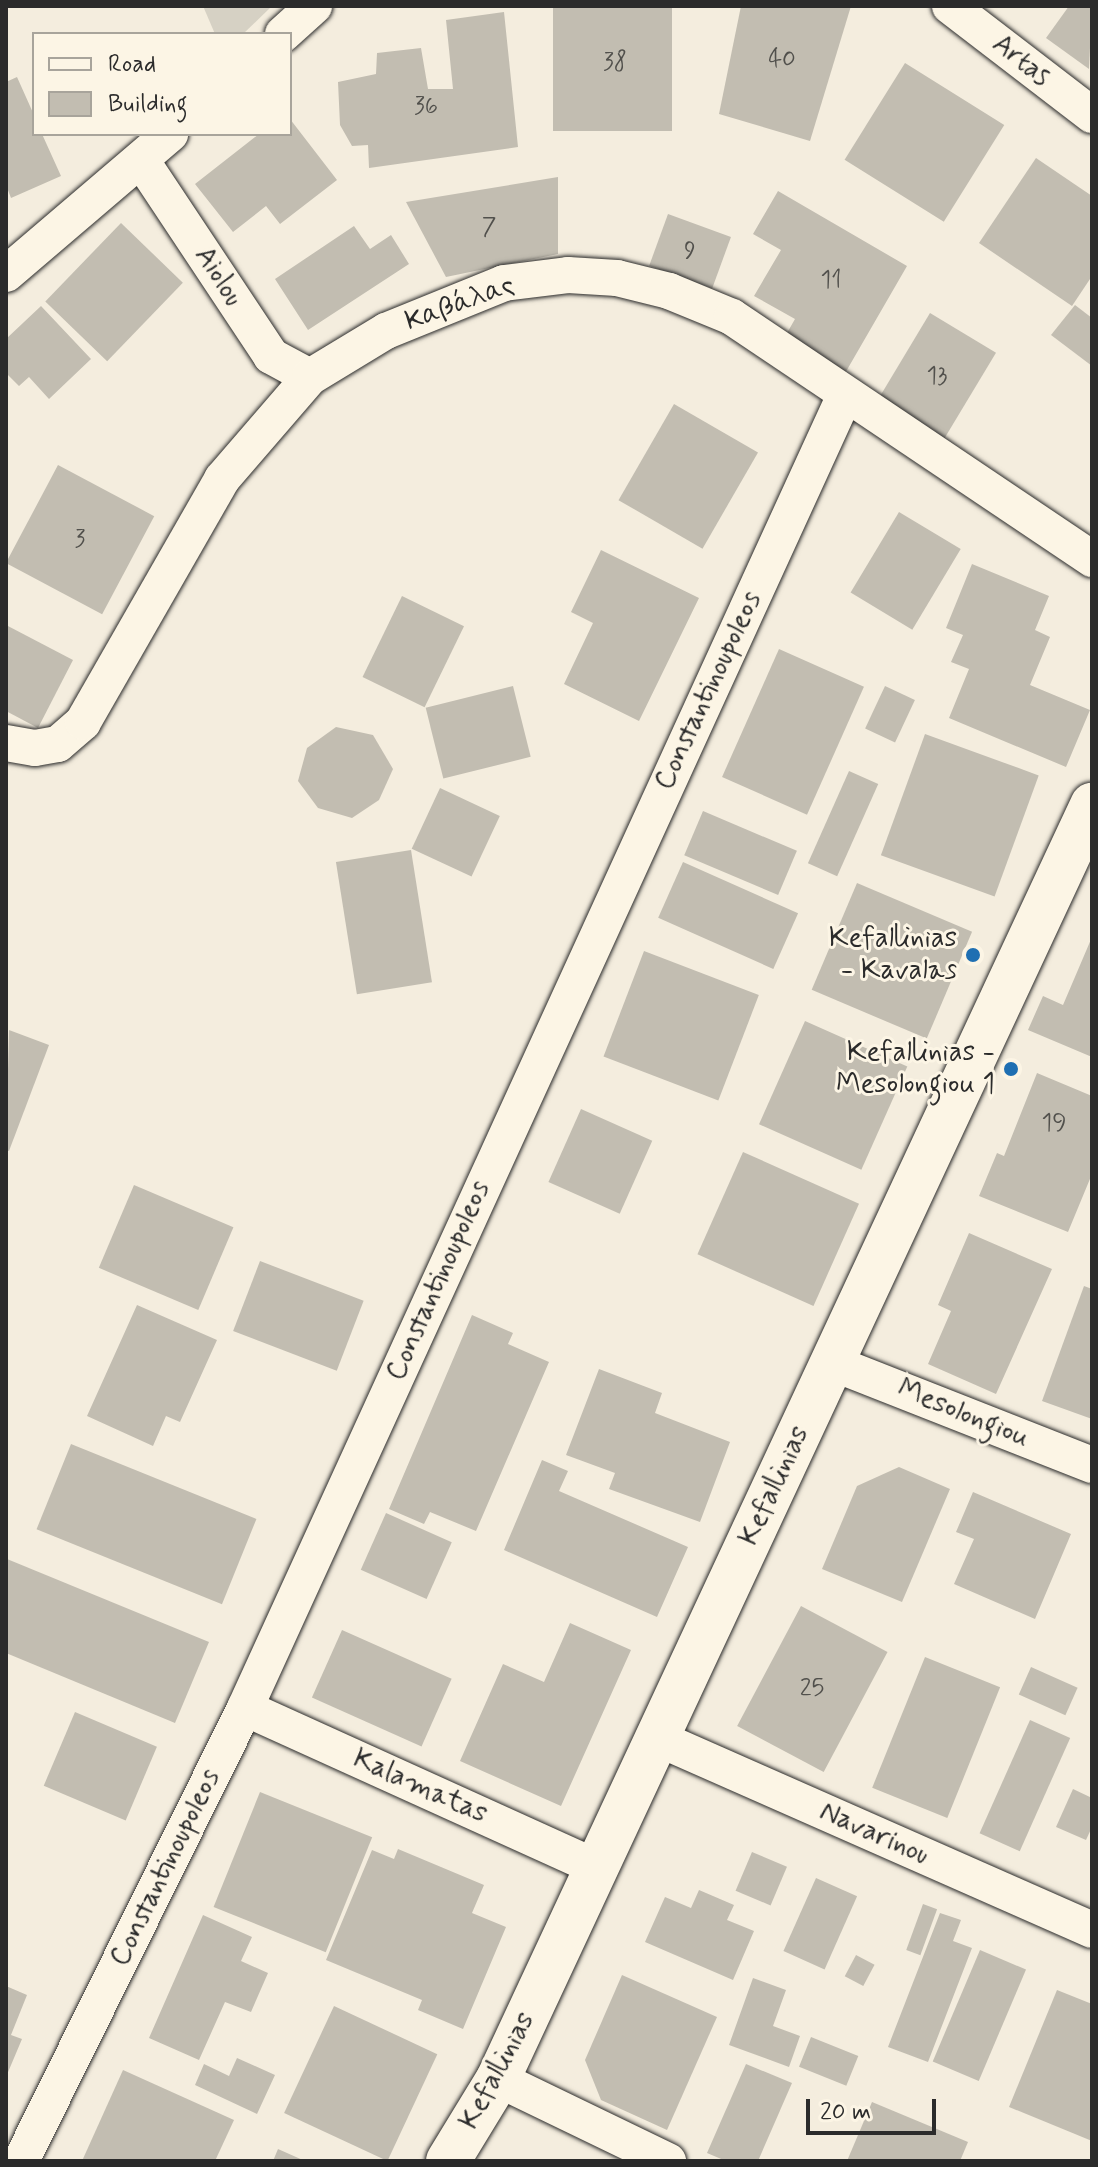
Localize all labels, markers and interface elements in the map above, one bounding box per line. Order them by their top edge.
street label: Artas [985,28,1057,94]
legend [32,32,292,136]
house number: 40 [768,46,796,74]
text: Road [108,49,156,80]
house number: 38 [603,49,627,77]
text: Building [108,89,188,120]
house number: 36 [414,93,438,121]
house number: 7 [482,214,496,242]
house number: 9 [684,238,696,266]
street label: Aiolou [186,241,250,313]
house number: 11 [820,267,842,295]
street label: Καβάλας [401,269,519,339]
house number: 13 [927,363,947,391]
house number: 3 [75,526,85,554]
street label: Constantinoupoleos [648,586,770,796]
place label: Kefallinias - Kavalas [829,922,957,988]
marker: Kefallinias - Kavalas [964,946,982,964]
place label: Kefallinias - Mesolongiou 1 [836,1036,995,1102]
marker: Kefallinias - Mesolongiou 1 [1002,1060,1020,1078]
house number: 19 [1041,1110,1067,1138]
street label: Constantinoupoleos [380,1176,498,1386]
street label: Mesolongiou [892,1372,1034,1456]
street label: Kefallinias [733,1421,817,1551]
house number: 25 [800,1675,824,1703]
street label: Kalamatas [348,1742,492,1832]
street label: Constantinoupoleos [104,1764,228,1972]
street label: Navarinou [814,1795,934,1873]
street label: Kefallinias [453,2007,543,2135]
scale bar [810,2083,940,2133]
text: 20 m [820,2097,871,2128]

